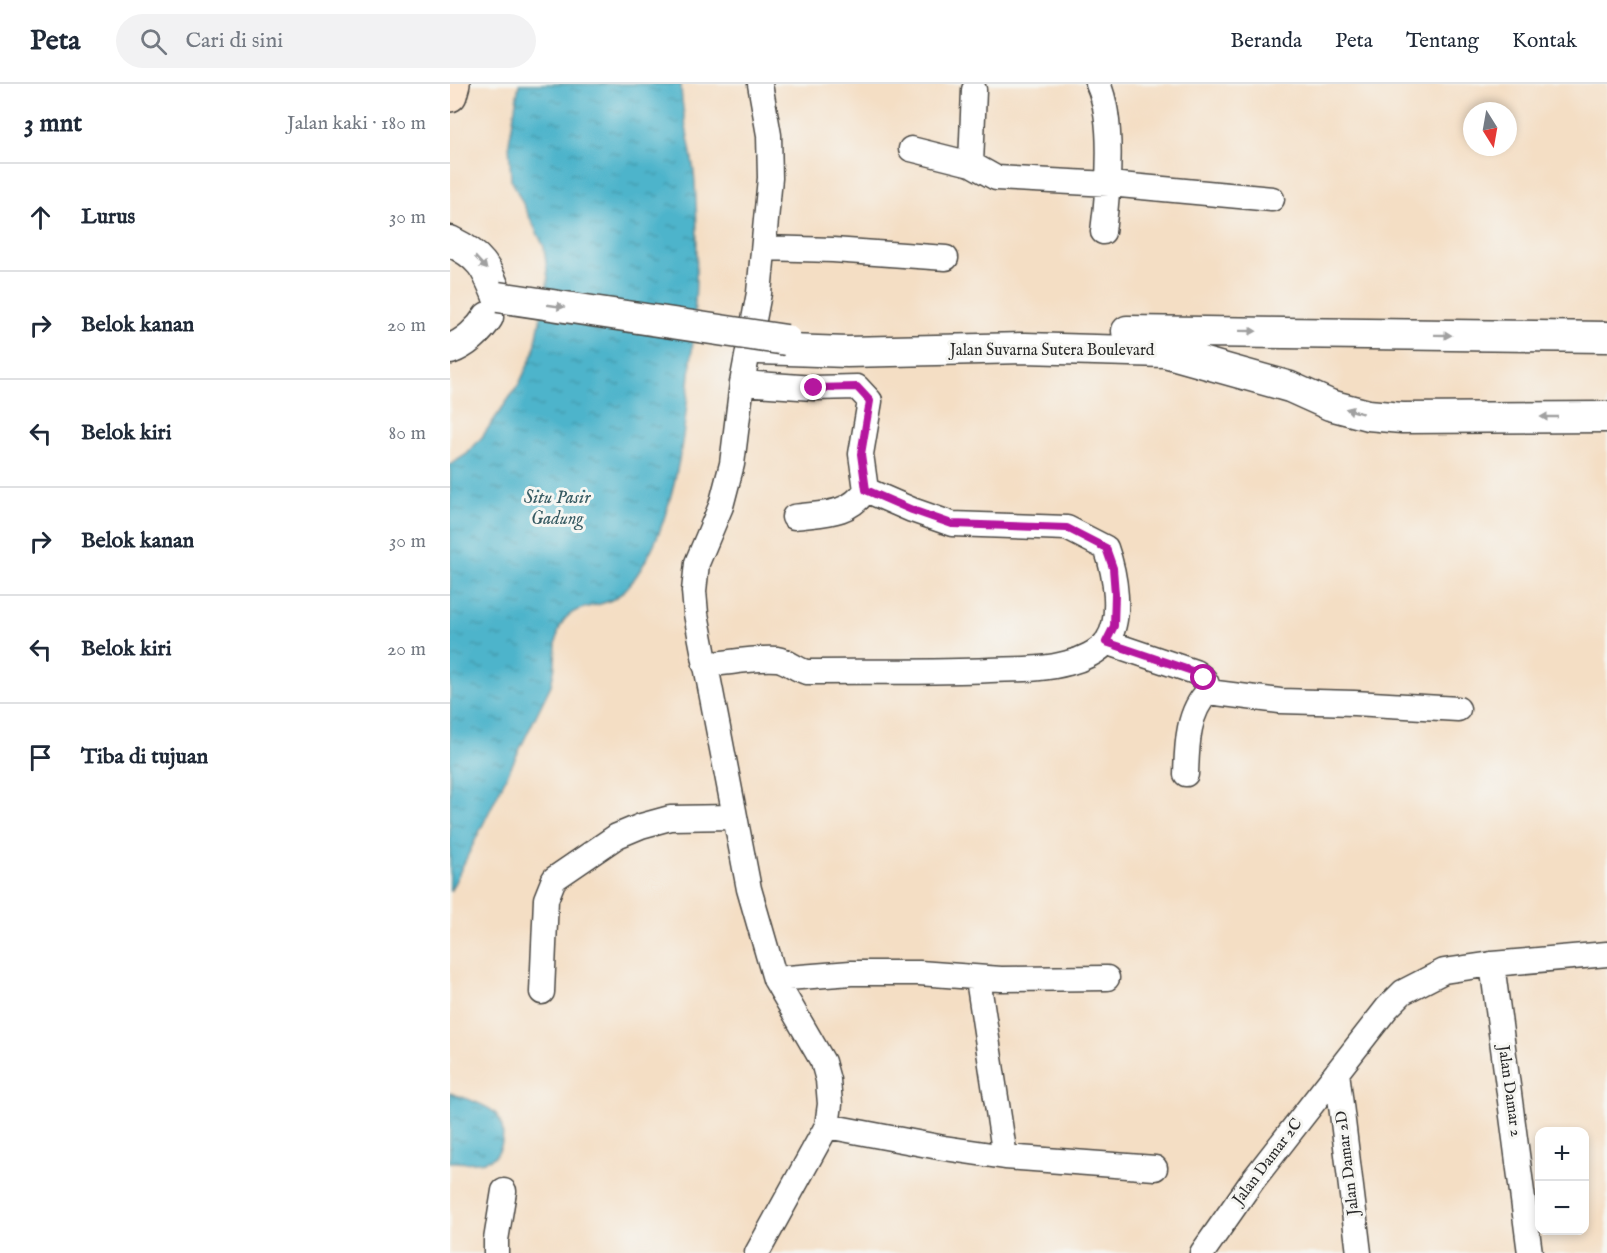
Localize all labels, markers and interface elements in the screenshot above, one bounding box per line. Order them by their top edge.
search box [116,14,536,68]
text: Peta [30,24,80,59]
icon: search [137,25,170,58]
text: Cari di sini [185,27,283,55]
text: Beranda [1230,28,1302,55]
text: Peta [1335,28,1373,55]
text: Tentang [1406,28,1479,55]
text: Kontak [1512,28,1577,55]
north arrow [1463,102,1517,156]
text: 3 mnt [24,107,82,140]
text: Jalan kaki · 180 m [287,111,426,136]
icon: ahead [24,201,57,234]
text: Lurus [81,203,135,231]
text: 30 m [389,205,426,230]
one-way arrow [474,256,488,271]
one-way arrow [546,302,565,311]
icon: right [24,309,57,342]
text: Belok kanan [81,311,194,339]
text: 20 m [387,313,426,338]
one-way arrow [1238,327,1257,336]
one-way arrow [1433,330,1452,339]
street label: Jalan Suvarna Sutera Boulevard [948,341,1155,361]
route end [800,374,826,400]
one-way arrow [1345,406,1363,416]
one-way arrow [1539,412,1558,422]
icon: left [24,417,57,450]
text: Belok kiri [81,419,172,447]
text: 80 m [389,421,426,446]
water label: Situ Pasir Gadung [524,487,591,531]
icon: right [24,525,57,558]
text: Belok kanan [81,527,194,555]
text: 30 m [389,529,426,554]
icon: left [24,633,57,666]
text: Belok kiri [81,635,172,663]
text: 20 m [387,637,426,662]
route start [1190,664,1216,690]
icon: arrive [24,741,57,774]
text: Tiba di tujuan [81,743,208,771]
street label: Jalan Damar 2 [1492,1042,1525,1138]
street label: Jalan Damar 2D [1332,1109,1365,1218]
street label: Jalan Damar 2C [1228,1115,1307,1211]
map controls [1535,1127,1589,1235]
button: + [1535,1127,1589,1181]
button: − [1535,1181,1589,1235]

